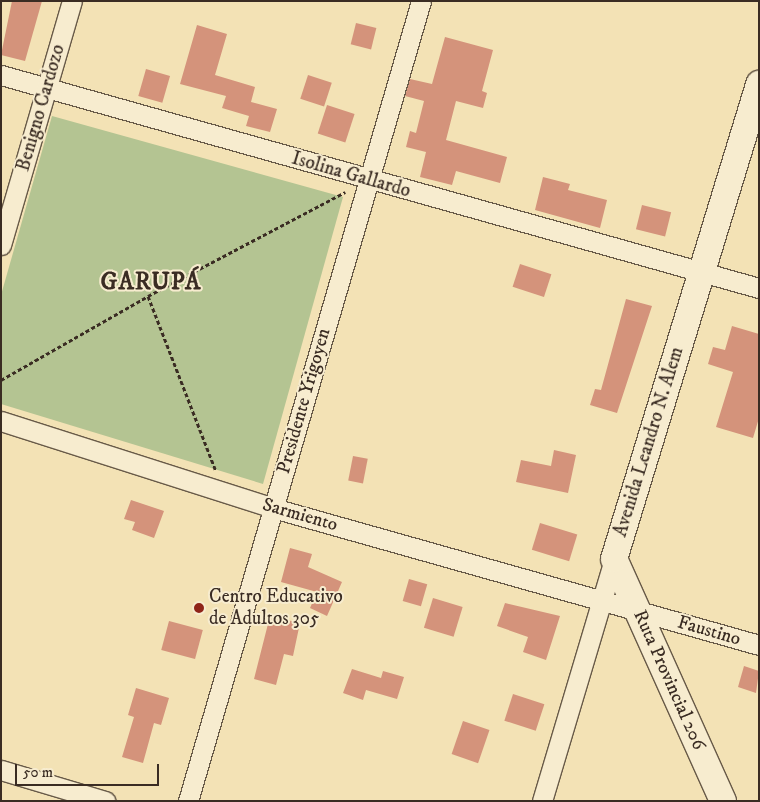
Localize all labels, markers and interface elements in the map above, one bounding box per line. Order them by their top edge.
street label: Benigno Cardozo [12,42,70,174]
street label: Isolina Gallardo [289,147,413,203]
district label: GARUPÁ [100,269,202,297]
street label: Presidente Yrigoyen [272,326,336,476]
street label: Avenida Leandro N. Alem [609,344,689,540]
street label: Sarmiento [260,493,340,537]
place label: Centro Educativo de Adultos 305 [209,586,343,630]
marker: Centro Educativo de Adultos 305 [193,602,205,614]
street label: Ruta Provincial 206 [628,606,710,754]
street label: Faustino [675,611,743,651]
scale bar [18,754,161,786]
text: 50 m [23,763,53,782]

